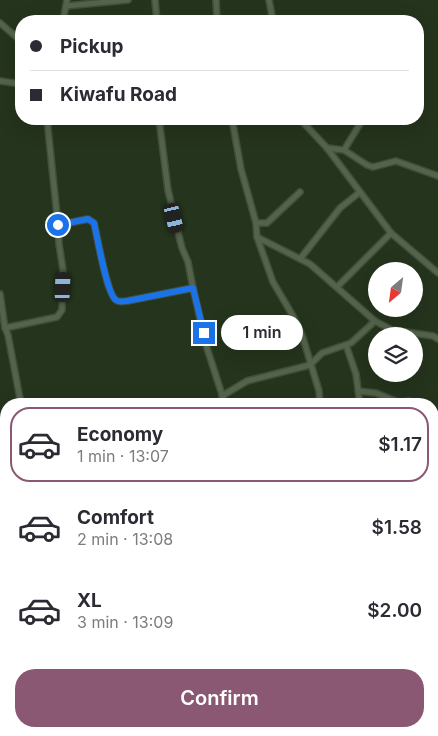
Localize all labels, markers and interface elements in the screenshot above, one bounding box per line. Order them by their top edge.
text: Pickup [60,35,123,58]
text: Kiwafu Road [60,83,177,106]
car [163,202,184,234]
route start [47,214,69,236]
north arrow [368,262,422,318]
map controls [368,262,423,382]
car [54,272,71,302]
callout: 1 min [222,316,304,350]
route end [193,322,215,344]
text: 1 min [242,322,282,342]
button: layers [368,327,423,382]
icon: car [17,422,62,467]
text: Economy [77,423,163,446]
text: $1.17 [378,433,422,456]
text: 1 min · 13:07 [77,446,169,466]
icon: car [17,505,62,550]
text: Comfort [77,506,154,529]
text: $1.58 [372,516,422,539]
text: 2 min · 13:08 [77,529,173,549]
icon: car [17,588,62,633]
text: XL [77,589,102,612]
text: $2.00 [367,599,422,622]
text: 3 min · 13:09 [77,612,173,632]
button: Confirm [15,669,424,727]

